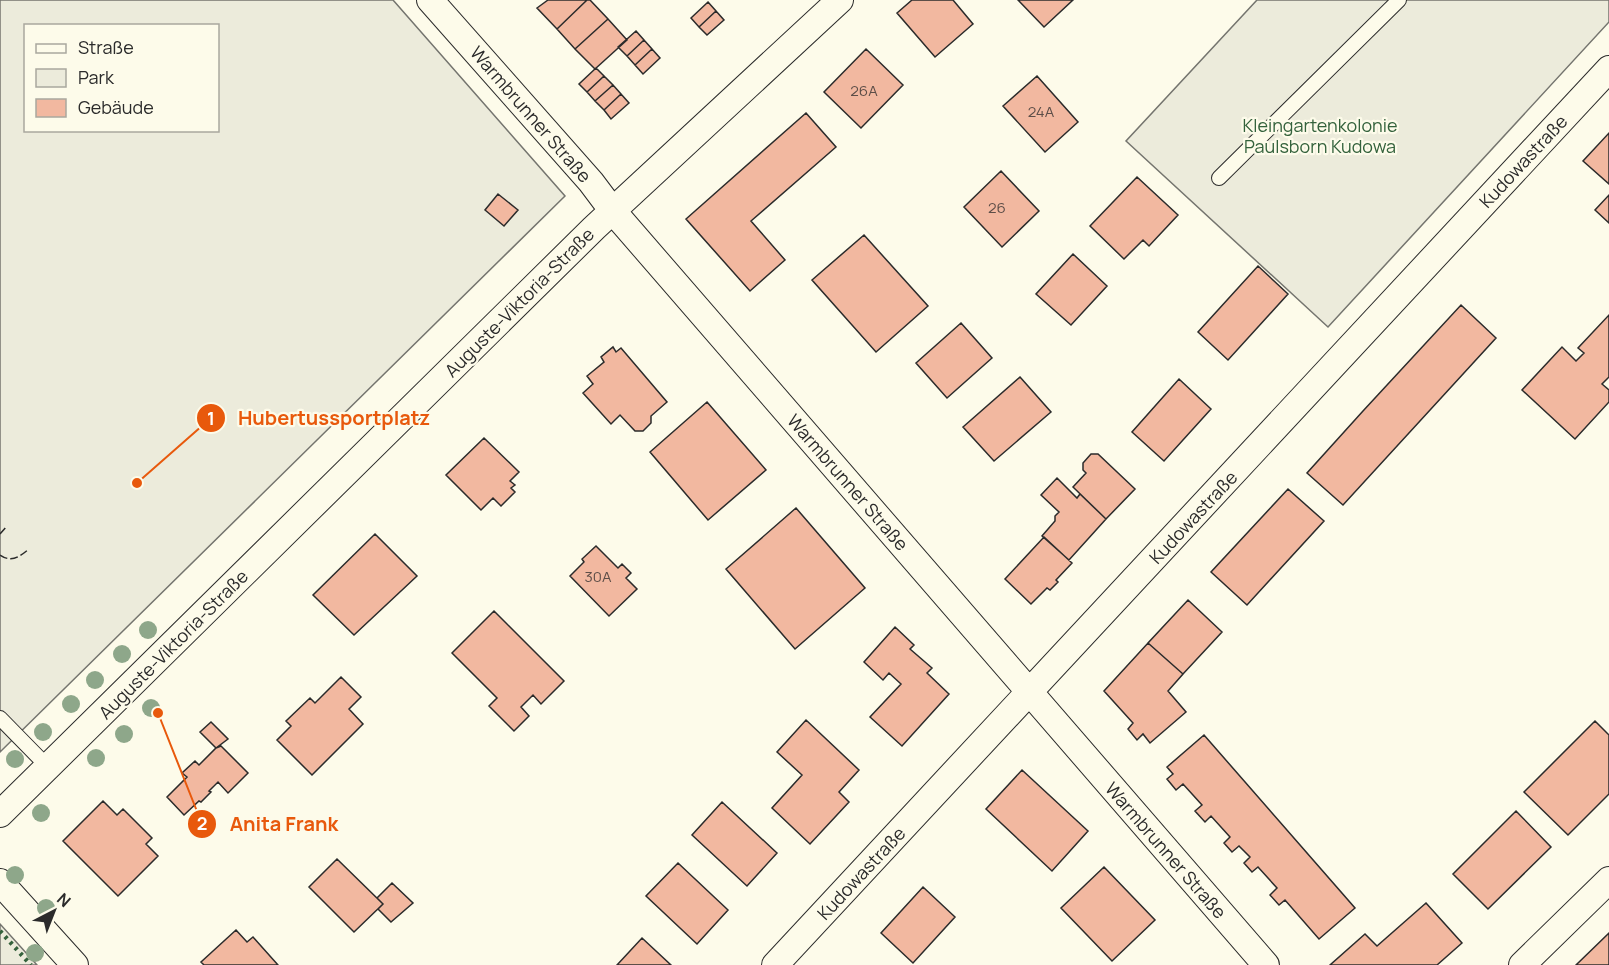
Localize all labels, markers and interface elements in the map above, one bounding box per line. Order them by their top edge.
legend [24,24,219,132]
text: Straße [78,35,134,59]
street label: Warmbrunner Straße [465,41,597,187]
text: Park [78,65,115,89]
house number: 26A [850,80,878,101]
text: Gebäude [78,95,154,119]
house number: 24A [1028,101,1055,122]
street label: Kudowastraße [1474,109,1572,213]
park label: Kleingartenkolonie Paulsborn Kudowa [1243,113,1397,158]
house number: 26 [988,197,1006,218]
street label: Auguste-Viktoria-Straße [439,222,599,382]
callout: Hubertussportplatz [196,399,442,437]
text: Hubertussportplatz [238,404,430,431]
text: 1 [207,406,215,430]
street label: Warmbrunner Straße [782,409,914,555]
street label: Kudowastraße [1144,465,1242,569]
street label: Auguste-Viktoria-Straße [93,564,253,724]
house number: 30A [585,566,612,587]
street label: Warmbrunner Straße [1100,777,1232,923]
callout: Anita Frank [187,805,350,843]
text: Anita Frank [230,810,340,837]
text: 2 [197,811,207,835]
street label: Kudowastraße [812,821,910,925]
north arrow [24,881,84,941]
text: N [52,888,76,912]

